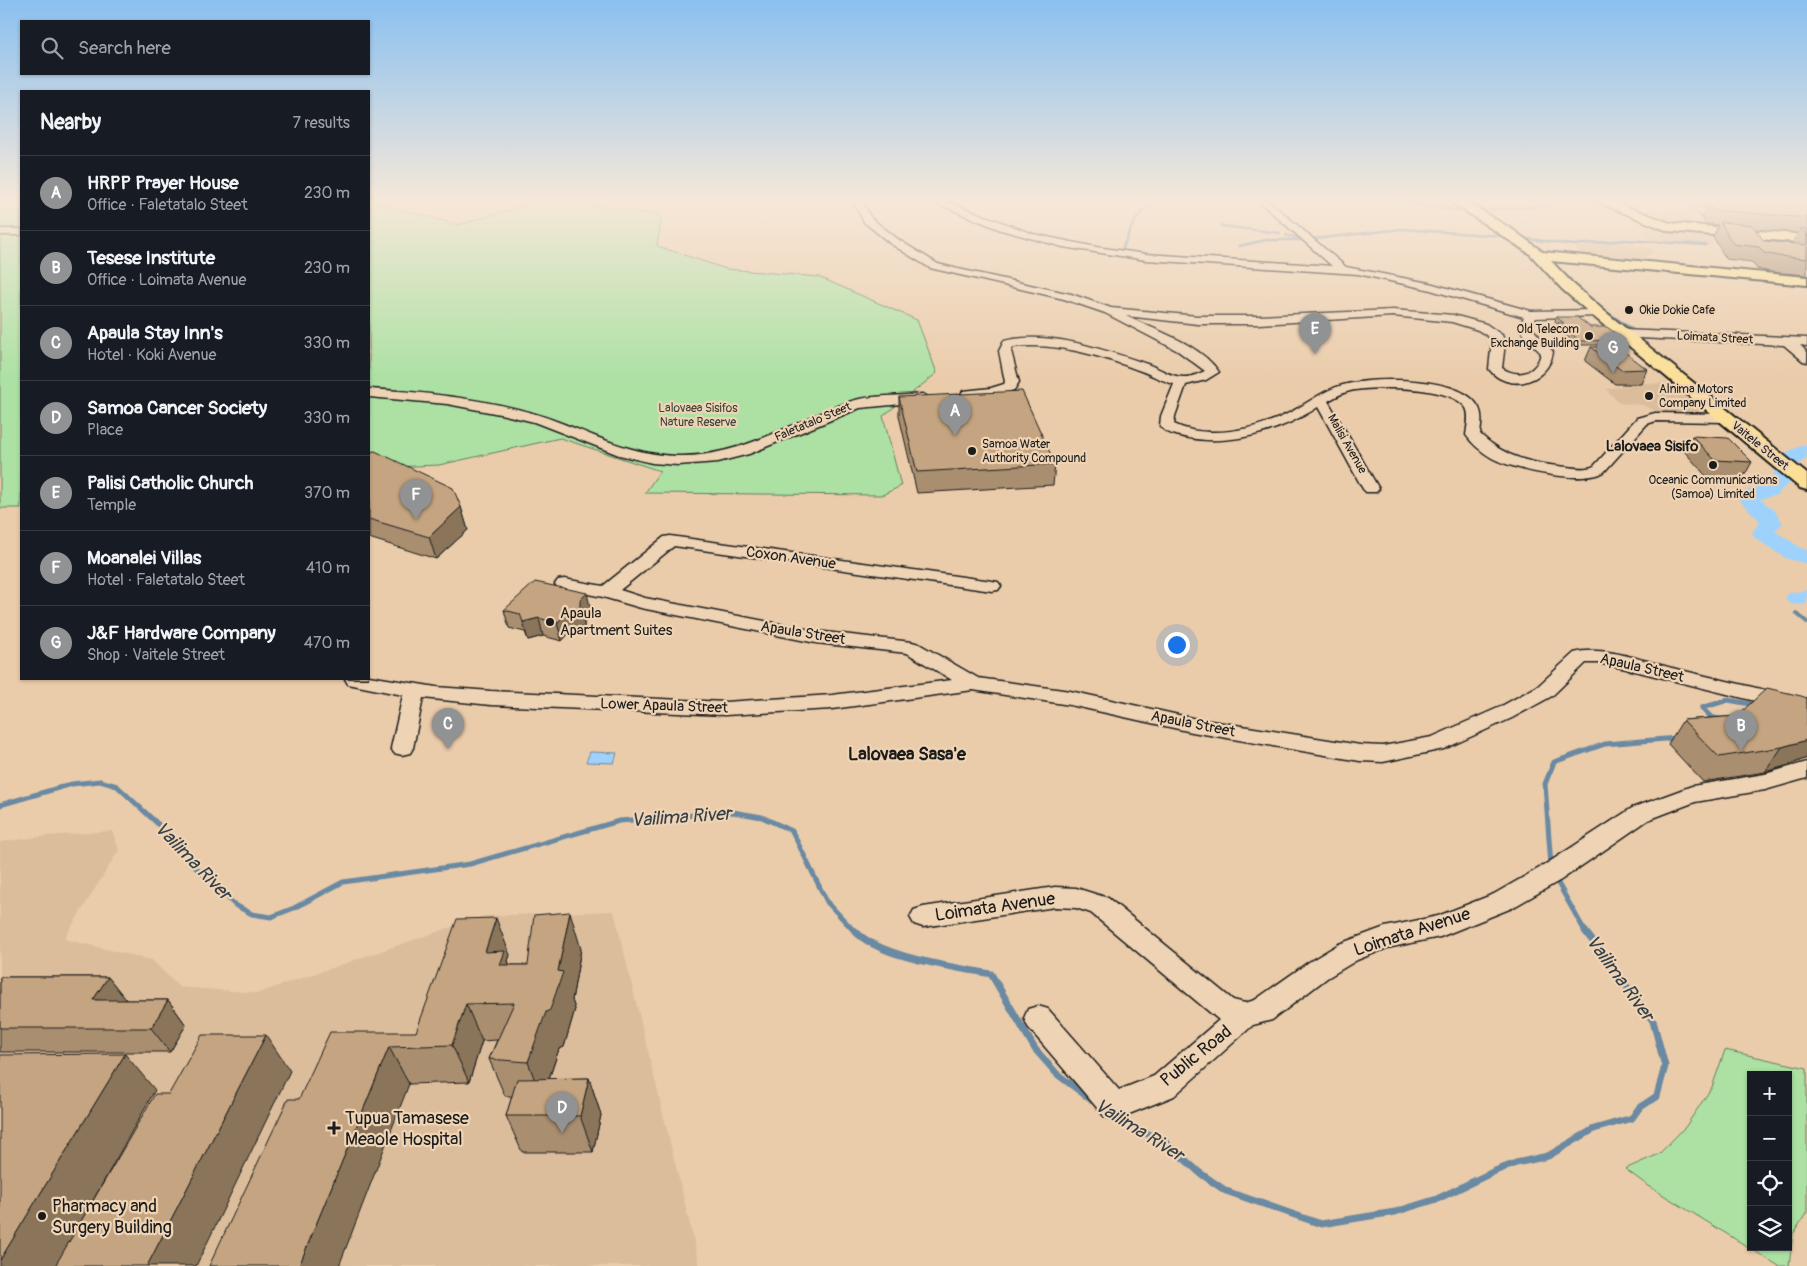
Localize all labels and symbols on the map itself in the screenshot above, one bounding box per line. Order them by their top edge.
place label: Okie Dokie Cafe [1639,303,1715,318]
marker: Okie Dokie Cafe [1623,304,1635,316]
pin: E [1299,313,1331,354]
place label: Old Telecom Exchange Building [1491,322,1579,351]
street label: Loimata Street [1676,329,1754,347]
marker: Old Telecom Exchange Building [1583,330,1595,342]
pin: G [1597,332,1629,373]
place label: Alnima Motors Company Limited [1659,382,1746,411]
marker: Alnima Motors Company Limited [1643,390,1655,402]
pin: A [939,395,971,436]
street label: Faletatalo Steet [772,399,854,445]
park label: Lalovaea Sisifos Nature Reserve [658,401,738,430]
street label: Malisi Avenue [1324,412,1370,476]
street label: Vaitele Street [1728,418,1792,474]
place label: Samoa Water Authority Compound [982,437,1086,466]
district label: Lalovaea Sisifo [1606,437,1698,456]
marker: Samoa Water Authority Compound [966,445,978,457]
marker: Oceanic Communications (Samoa) Limited [1707,459,1719,471]
place label: Oceanic Communications (Samoa) Limited [1649,473,1778,502]
pin: F [400,479,432,520]
street label: Coxon Avenue [745,542,838,574]
place label: Apaula Apartment Suites [560,604,673,640]
marker: Apaula Apartment Suites [544,616,556,628]
street label: Apaula Street [759,617,848,649]
your location [1164,632,1190,658]
street label: Apaula Street [1598,649,1687,687]
street label: Lower Apaula Street [600,694,729,718]
street label: Apaula Street [1149,707,1238,742]
pin: C [432,708,464,749]
pin: B [1725,710,1757,751]
district label: Lalovaea Sasa'e [848,743,967,766]
water label: Vailima River [630,801,734,832]
water label: Vailima River [149,817,238,907]
street label: Loimata Avenue [933,887,1057,927]
street label: Loimata Avenue [1351,902,1473,962]
water label: Vailima River [1581,930,1661,1028]
street label: Public Road [1155,1020,1237,1092]
pin: D [546,1092,578,1133]
water label: Vailima River [1090,1093,1190,1168]
place label: Tupua Tamasese Meaole Hospital [345,1107,469,1151]
marker: Tupua Tamasese Meaole Hospital [327,1121,341,1135]
place label: Pharmacy and Surgery Building [52,1195,172,1239]
marker: Pharmacy and Surgery Building [36,1210,48,1222]

